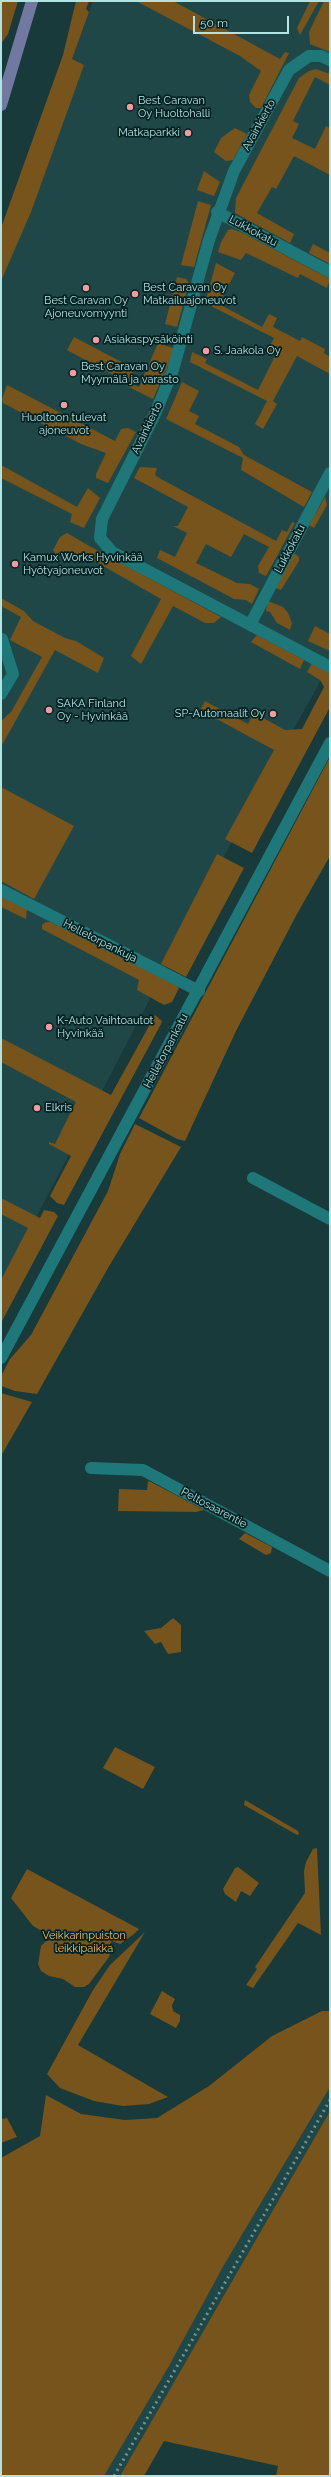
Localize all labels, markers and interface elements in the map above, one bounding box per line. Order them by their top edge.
scale bar [195,8,291,34]
text: 50 m [200,16,228,30]
place label: Best Caravan Oy Huoltohalli [138,94,210,120]
street label: Avainkierto [240,97,278,153]
marker: Best Caravan Oy Huoltohalli [125,102,135,112]
place label: Matkaparkki [118,126,180,140]
marker: Matkaparkki [183,128,193,138]
street label: Lukkokatu [227,213,279,249]
place label: Best Caravan Oy Matkailuajoneuvot [143,281,236,307]
marker: Best Caravan Oy Ajoneuvomyynti [81,283,91,293]
marker: Best Caravan Oy Matkailuajoneuvot [130,289,140,299]
place label: Best Caravan Oy Ajoneuvomyynti [44,294,128,320]
place label: Asiakaspysäköinti [104,333,193,347]
marker: Asiakaspysäköinti [91,335,101,345]
place label: S. Jaakola Oy [214,344,281,358]
marker: S. Jaakola Oy [201,346,211,356]
place label: Best Caravan Oy Myymälä ja varasto [81,360,179,386]
marker: Best Caravan Oy Myymälä ja varasto [68,368,78,378]
marker: Huoltoon tulevat ajoneuvot [59,400,69,410]
street label: Avainkierto [129,400,165,456]
place label: Huoltoon tulevat ajoneuvot [22,411,106,437]
street label: Lukkokatu [272,523,308,575]
place label: Kamux Works Hyvinkää Hyötyajoneuvot [23,551,143,577]
marker: Kamux Works Hyvinkää Hyötyajoneuvot [10,559,20,569]
place label: SAKA Finland Oy - Hyvinkää [57,697,128,723]
marker: SAKA Finland Oy - Hyvinkää [44,705,54,715]
place label: SP-Automaalit Oy [175,707,265,721]
marker: SP-Automaalit Oy [268,709,278,719]
street label: Helletorpankuja [61,917,139,965]
street label: Helletorpankatu [141,1012,191,1090]
place label: K-Auto Vaihtoautot Hyvinkää [57,1014,153,1040]
marker: K-Auto Vaihtoautot Hyvinkää [44,1022,54,1032]
place label: Elkris [45,1101,72,1115]
marker: Elkris [32,1103,42,1113]
street label: Peltosaarentie [179,1485,249,1531]
park label: Veikkarinpuiston leikkipaikka [42,1929,126,1955]

